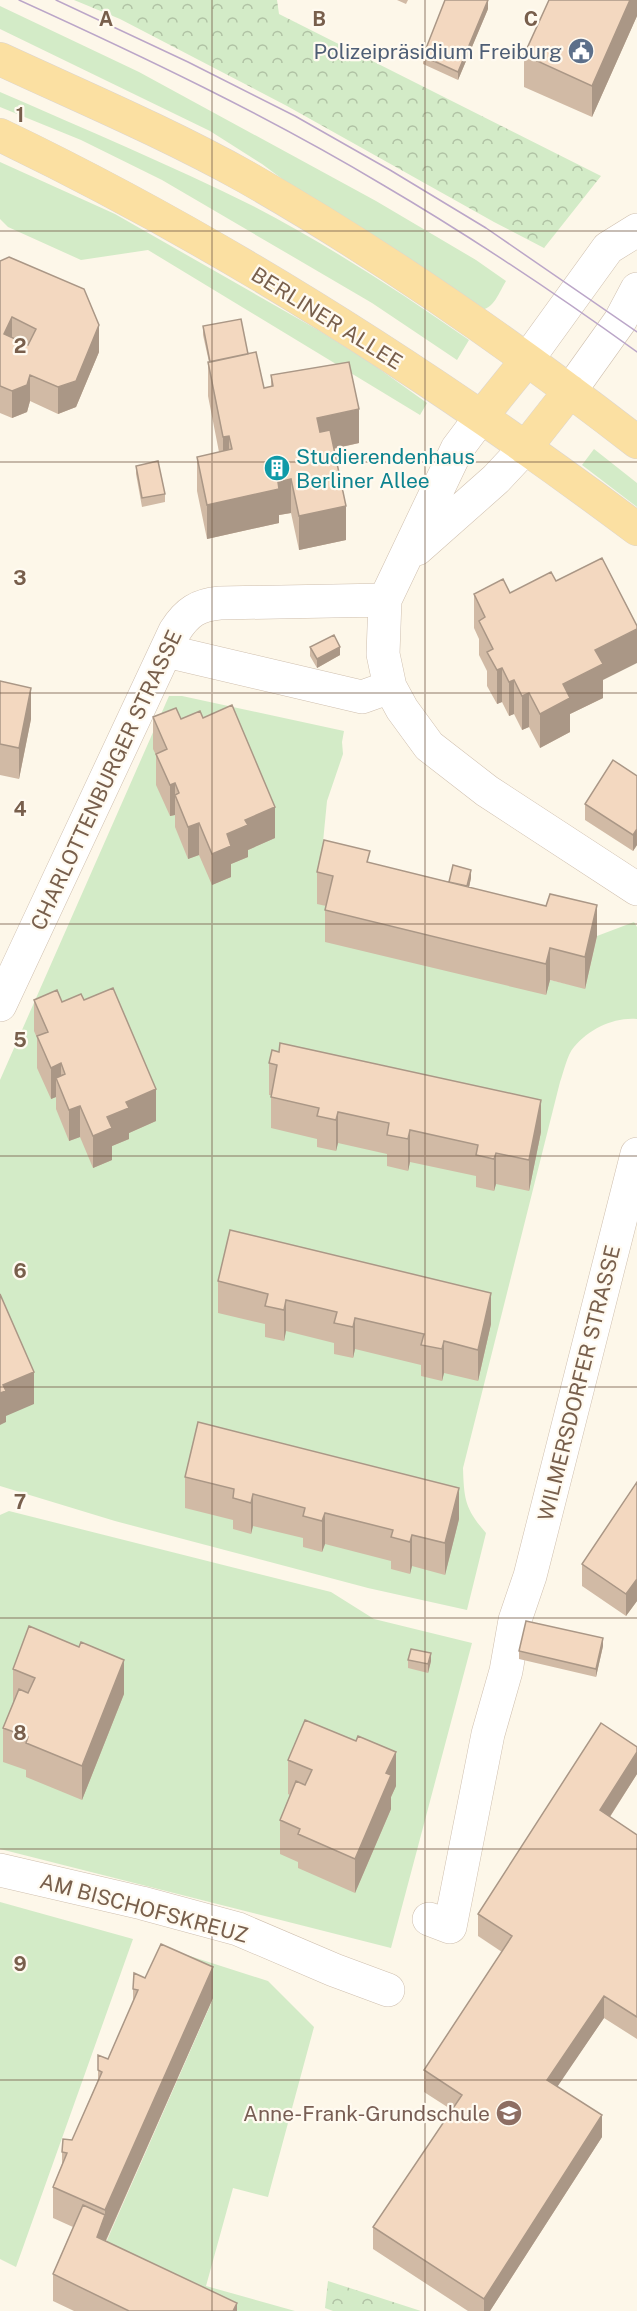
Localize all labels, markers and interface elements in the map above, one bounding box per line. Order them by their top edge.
text: A [99,7,113,31]
text: B [312,7,326,31]
text: C [524,7,538,31]
public building icon: Polizeipräsidium Freiburg [566,36,596,66]
place label: Polizeipräsidium Freiburg [314,39,562,64]
text: 1 [16,103,24,127]
street label: BERLINER ALLEE [247,261,407,375]
text: 2 [14,334,26,358]
place label: Studierendenhaus Berliner Allee [296,444,475,493]
building icon: Studierendenhaus Berliner Allee [262,453,292,483]
text: 3 [13,566,27,590]
street label: CHARLOTTENBURGER STRASSE [25,626,187,934]
text: 4 [13,797,27,821]
text: 5 [13,1028,27,1052]
street label: WILMERSDORFER STRASSE [533,1243,625,1523]
text: 6 [13,1259,27,1283]
text: 7 [14,1490,26,1514]
text: 8 [13,1721,27,1745]
street label: AM BISCHOFSKREUZ [37,1868,251,1948]
text: 9 [13,1952,27,1976]
school or university icon: Anne-Frank-Grundschule [494,2098,524,2128]
place label: Anne-Frank-Grundschule [243,2101,490,2126]

